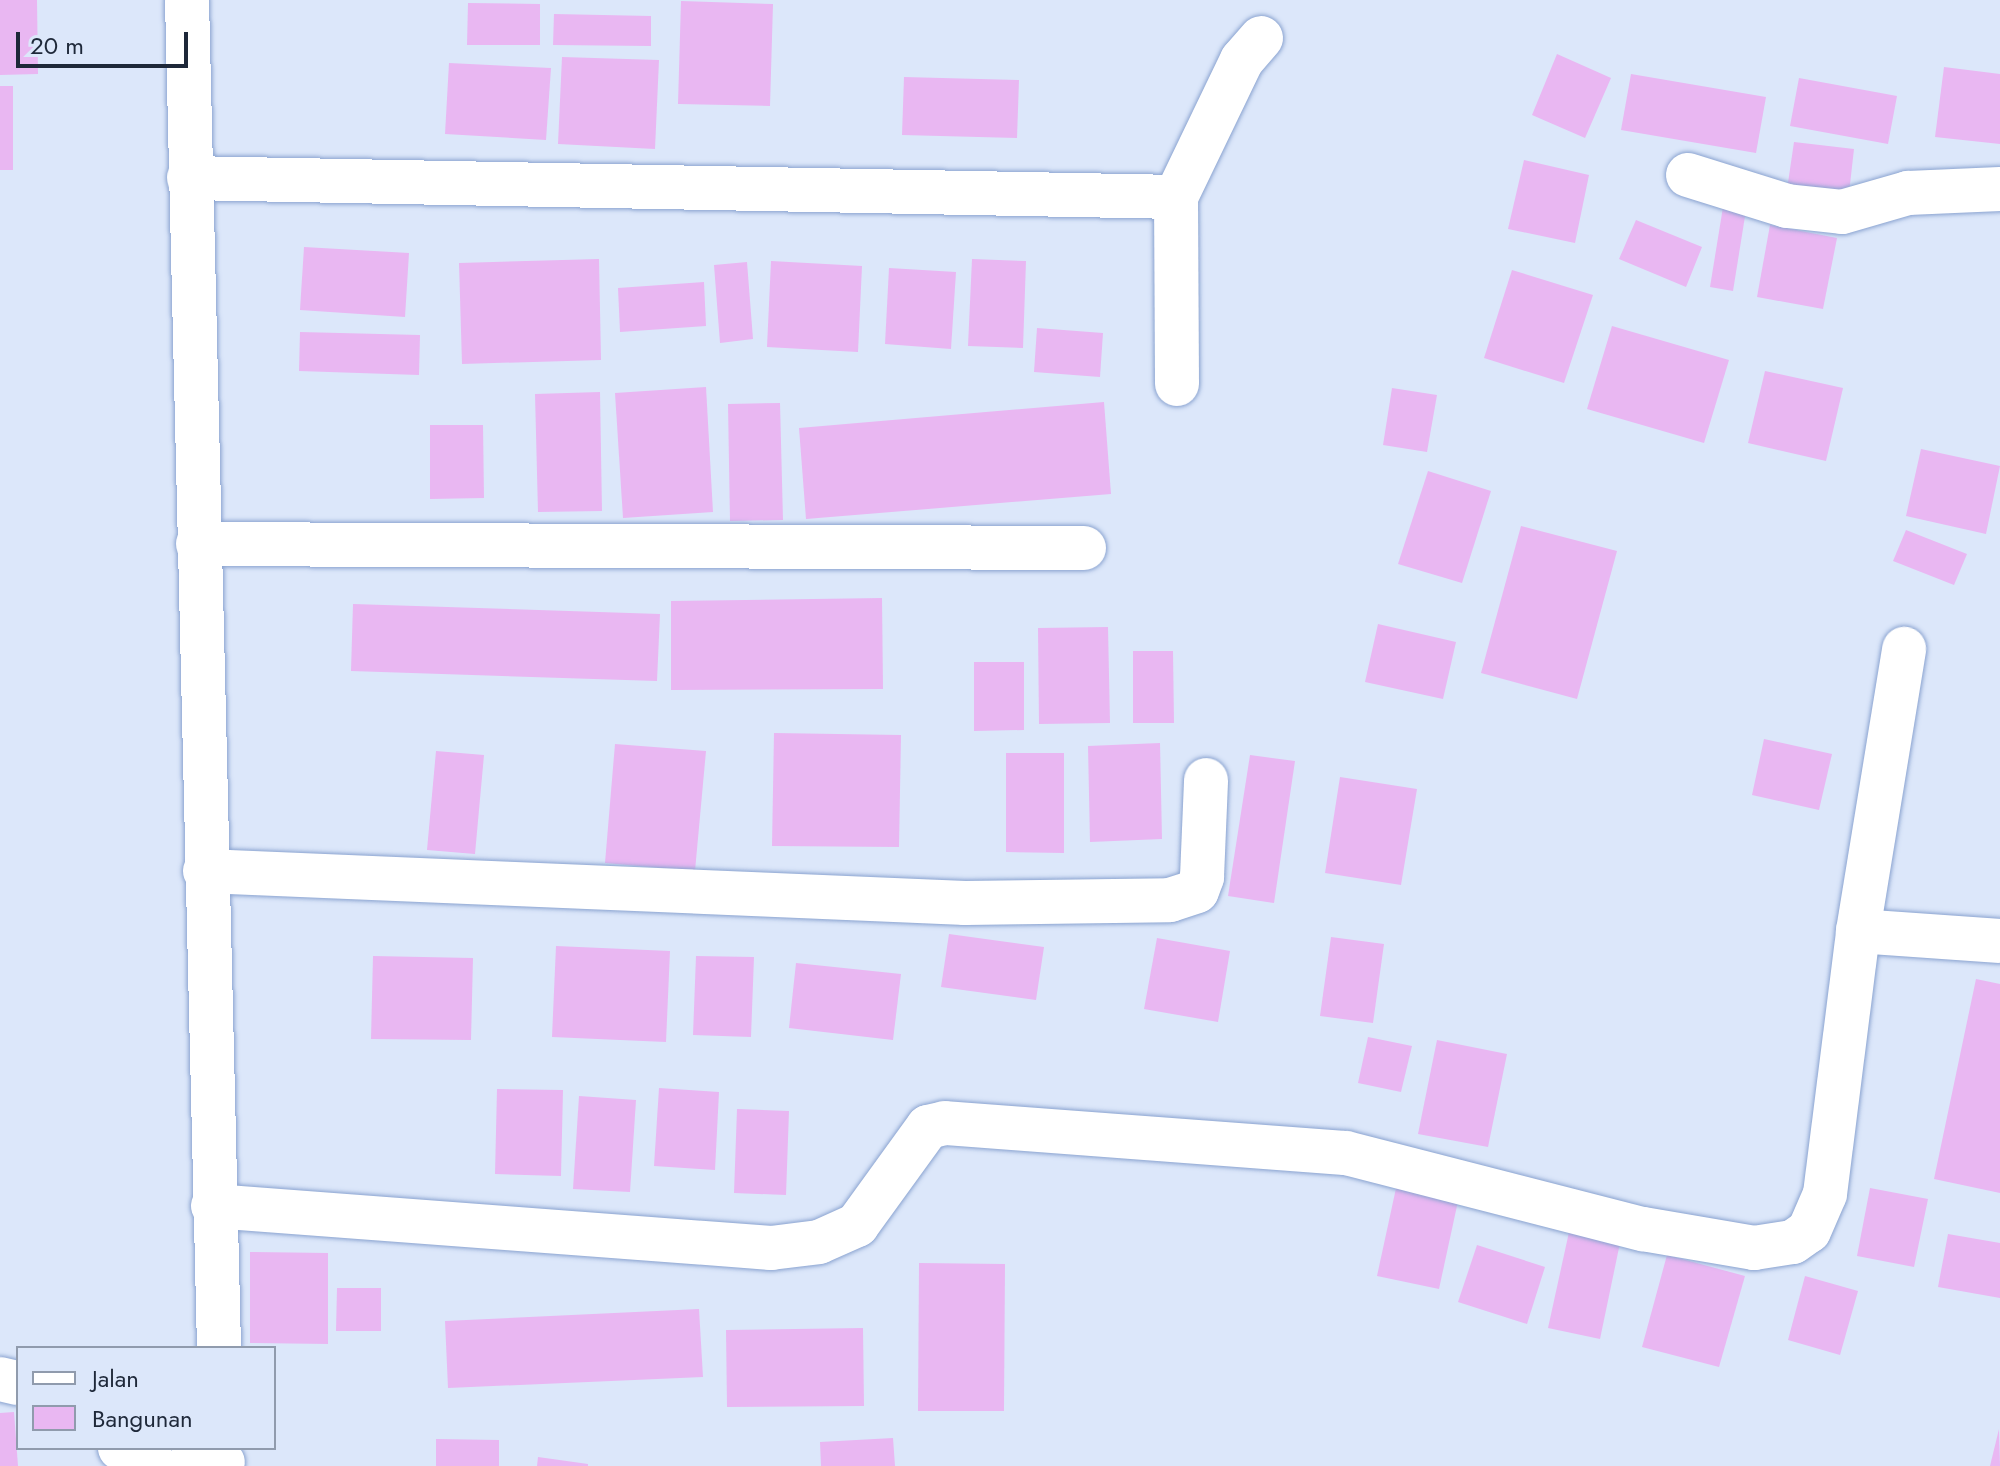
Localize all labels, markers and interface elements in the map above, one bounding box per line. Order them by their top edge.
scale bar [20,16,192,66]
text: 20 m [30,28,84,63]
legend [16,1346,276,1450]
text: Jalan [92,1361,139,1396]
text: Bangunan [92,1401,193,1436]

